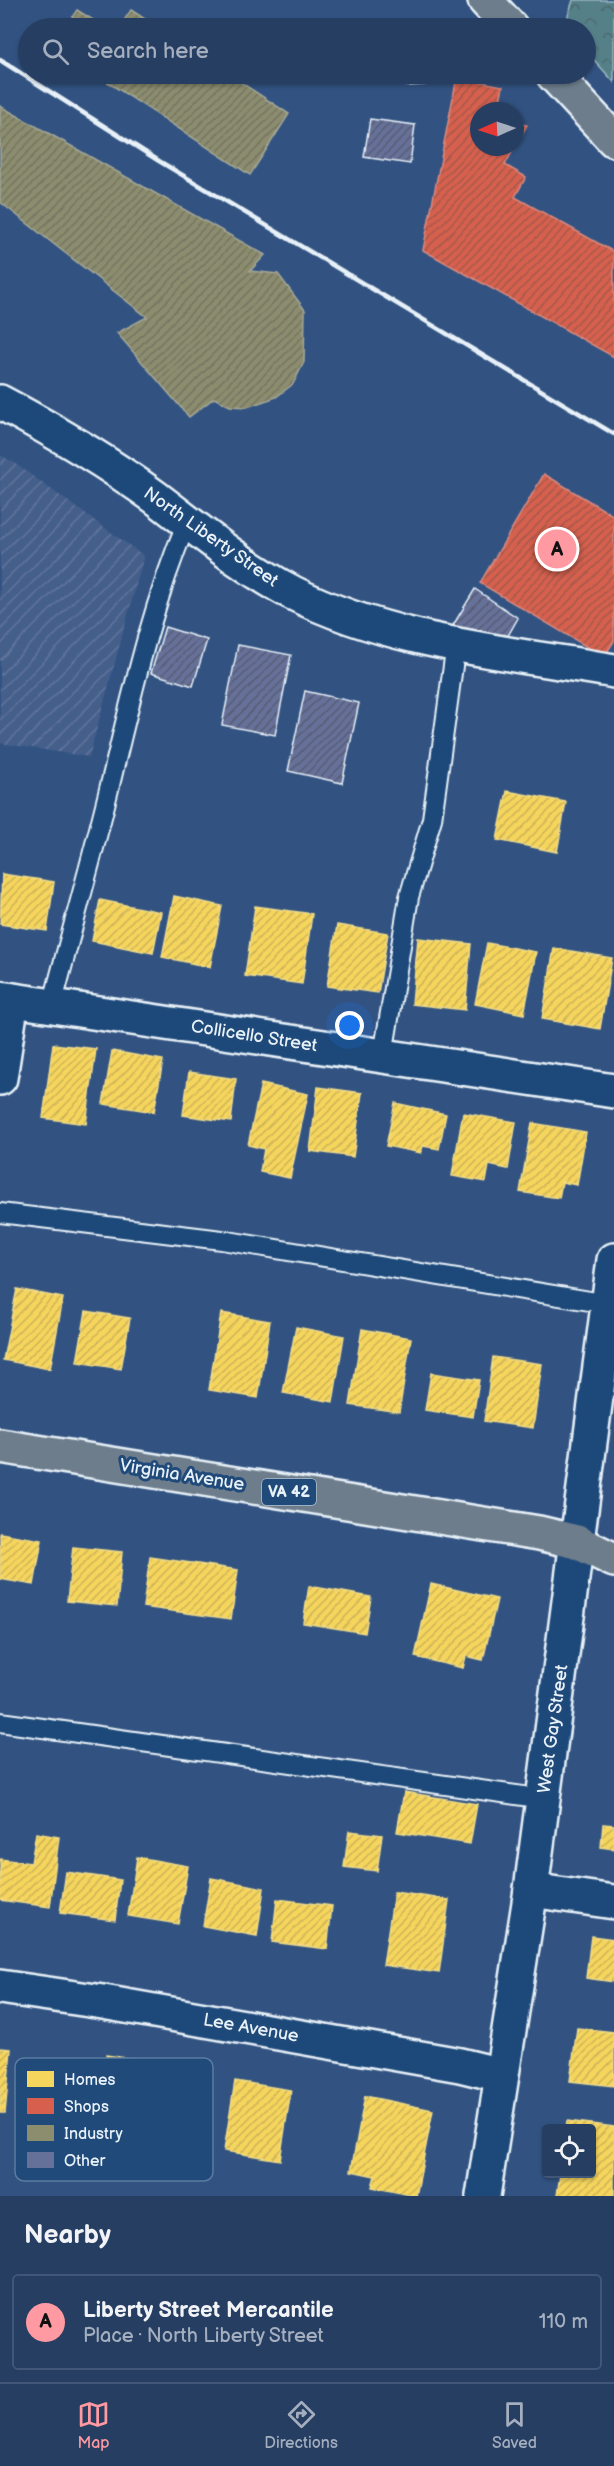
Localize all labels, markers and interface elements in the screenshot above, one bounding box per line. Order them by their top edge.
search box [18,18,596,84]
icon: search [39,35,72,68]
text: Search here [87,38,209,65]
north arrow [470,102,524,156]
street label: North Liberty Street [140,483,283,592]
pin: A [538,526,576,572]
your location [335,1011,364,1040]
street label: Collicello Street [189,1016,319,1056]
street label: Virginia Avenue [118,1455,246,1495]
road number: VA 42 [262,1479,316,1505]
street label: West Gay Street [534,1663,573,1795]
street label: Lee Avenue [202,2009,301,2047]
legend [15,2058,213,2181]
text: Homes [64,2071,116,2090]
text: Shops [64,2098,109,2117]
map controls [542,2124,596,2178]
button: locate [542,2124,596,2178]
text: Industry [64,2125,123,2144]
text: Other [64,2152,105,2171]
text: Nearby [24,2220,111,2251]
text: Liberty Street Mercantile [83,2297,334,2324]
text: A [39,2310,52,2334]
text: 110 m [539,2310,588,2334]
text: Place · North Liberty Street [83,2324,324,2348]
tab: Map [77,2398,110,2453]
tab: Directions [264,2398,338,2453]
tab: Saved [492,2398,537,2453]

